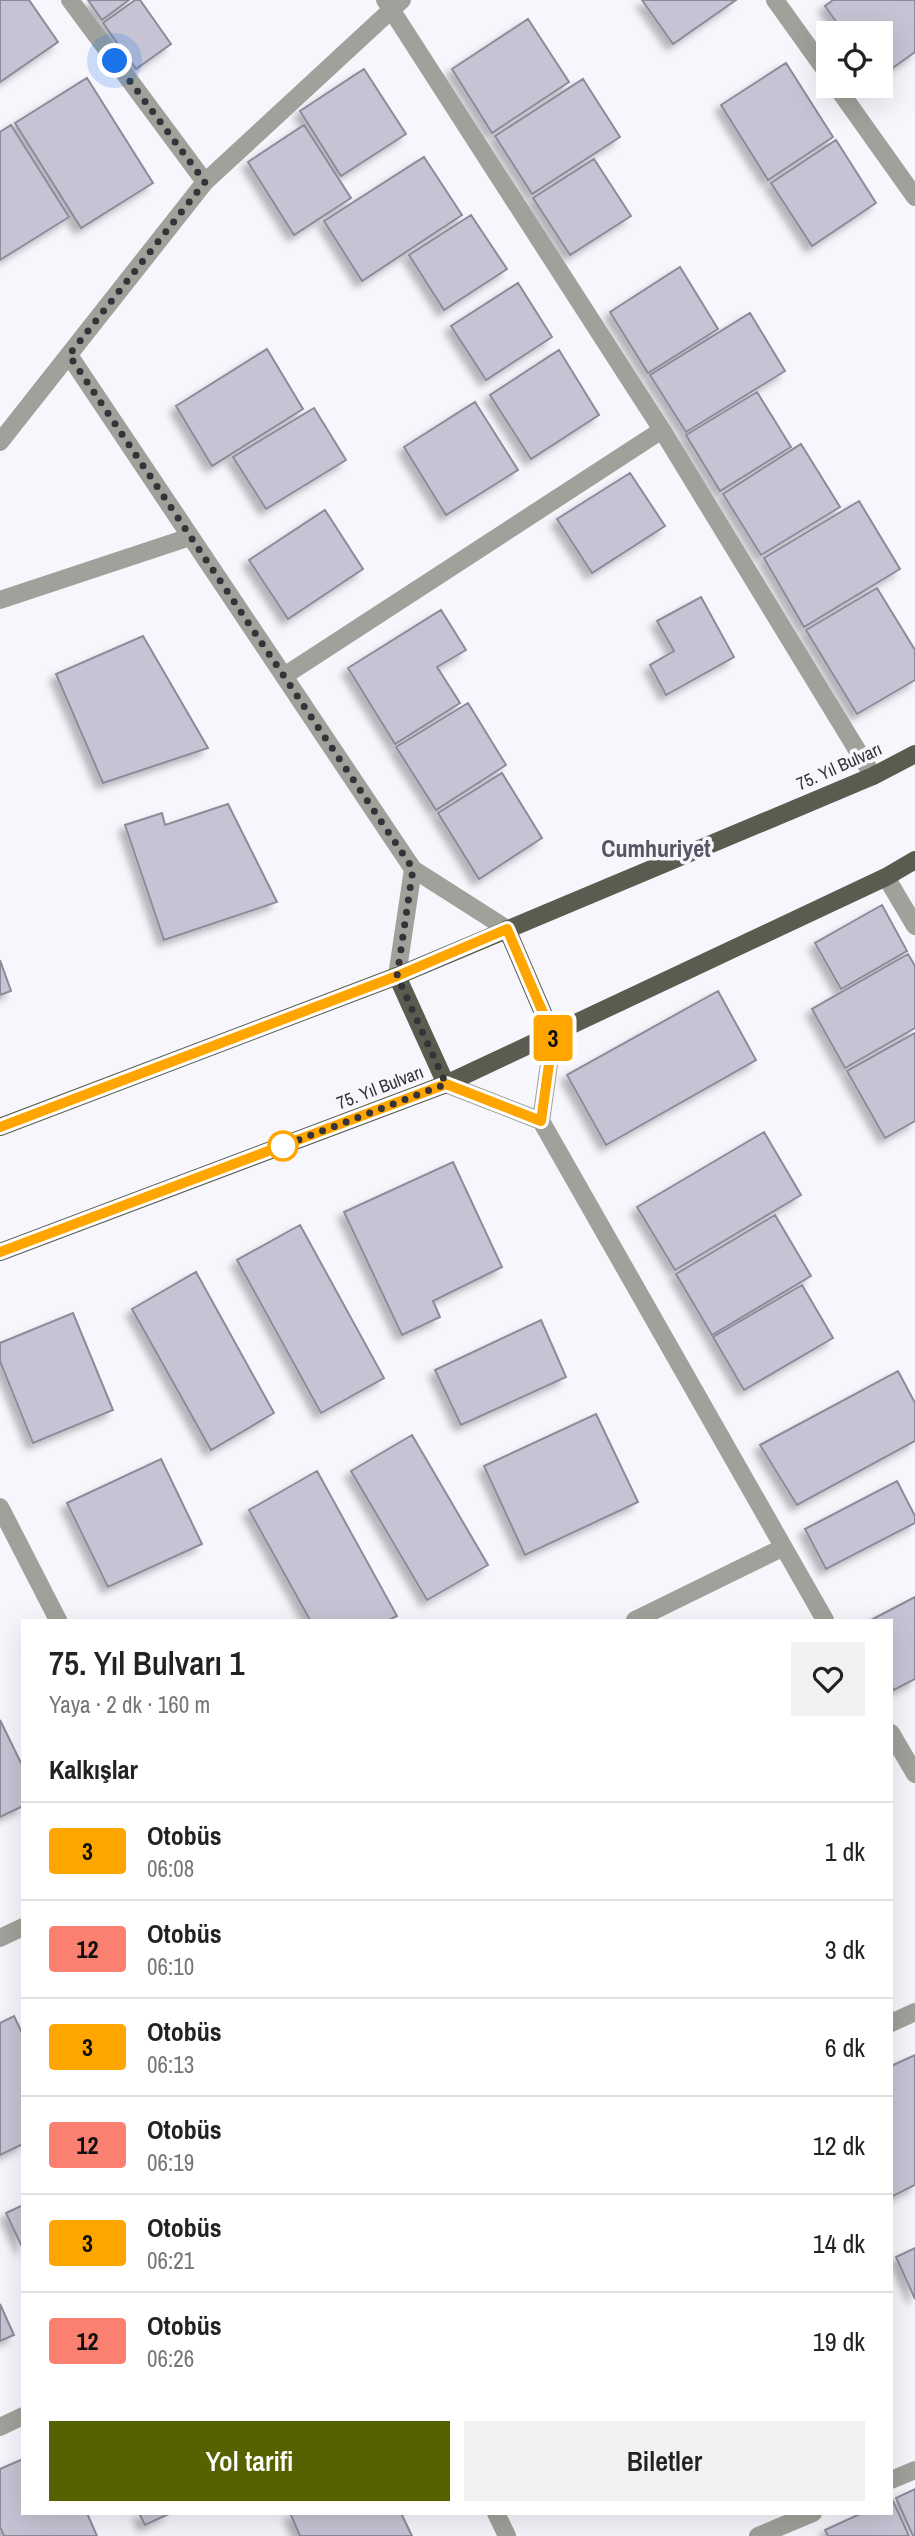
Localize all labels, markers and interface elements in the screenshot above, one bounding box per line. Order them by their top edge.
map controls [816,21,893,98]
button: locate [816,21,893,98]
your location [97,43,132,78]
street label: 75. Yıl Bulvarı [792,736,886,796]
district label: Cumhuriyet [601,832,711,864]
line badge: 3 [530,1015,576,1061]
text: 3 [548,1022,558,1054]
street label: 75. Yıl Bulvarı [333,1059,427,1115]
unlabelled marker [268,1131,298,1161]
text: 75. Yıl Bulvarı 1 [49,1641,245,1685]
button: heart [791,1642,865,1716]
text: Yaya · 2 dk · 160 m [49,1689,210,1720]
text: Kalkışlar [49,1752,138,1787]
text: Otobüs [147,1818,222,1853]
text: 1 dk [825,1834,865,1869]
text: 3 [82,1835,93,1867]
text: 06:08 [147,1853,194,1884]
text: Otobüs [147,1916,222,1951]
text: 3 dk [825,1932,865,1967]
text: 12 [77,1933,98,1965]
text: 06:10 [147,1951,194,1982]
text: Otobüs [147,2014,222,2049]
text: 6 dk [825,2030,865,2065]
text: 3 [82,2031,93,2063]
text: 06:13 [147,2049,194,2080]
text: Otobüs [147,2112,222,2147]
text: 12 dk [813,2128,865,2163]
text: 12 [77,2129,98,2161]
text: 06:19 [147,2147,194,2178]
text: Otobüs [147,2210,222,2245]
text: 14 dk [813,2226,865,2261]
text: 3 [82,2227,93,2259]
text: 06:21 [147,2245,194,2276]
text: Otobüs [147,2308,222,2343]
text: 19 dk [813,2324,865,2359]
text: 12 [77,2325,98,2357]
text: 06:26 [147,2343,194,2374]
button: Yol tarifi [49,2421,450,2501]
button: Biletler [464,2421,865,2501]

